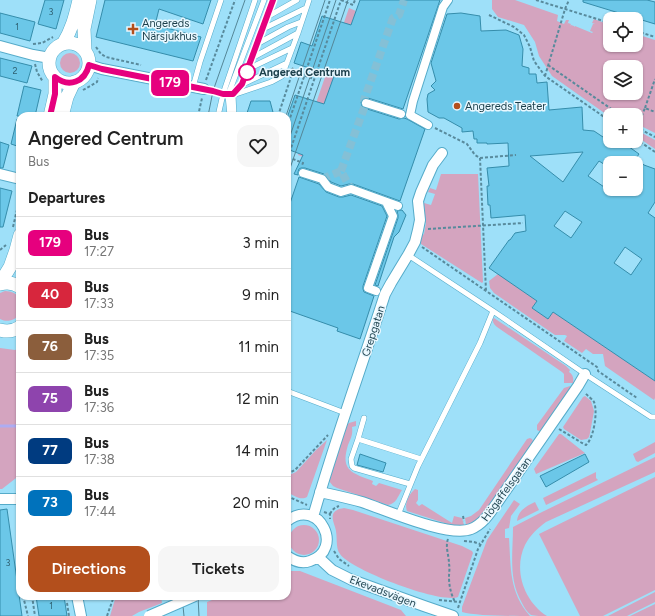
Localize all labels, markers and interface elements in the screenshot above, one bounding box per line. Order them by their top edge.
house number: 3 [49,6,54,17]
map controls [603,12,643,196]
button: locate [603,12,643,52]
place label: Angereds Närsjukhus [142,17,197,43]
house number: 1 [15,21,19,32]
marker: Angereds Närsjukhus [127,23,139,35]
button: layers [603,60,643,100]
marker: Angered Centrum [238,63,256,81]
house number: 2 [12,65,18,76]
place label: Angered Centrum [259,66,350,79]
line badge: 179 [147,70,193,96]
text: 179 [159,74,181,91]
place label: Angereds Teater [465,100,546,113]
marker: Angereds Teater [452,101,462,111]
button: + [603,108,643,148]
button: heart [237,125,279,167]
text: Angered Centrum [28,127,183,150]
text: Bus [28,154,49,169]
button: − [603,156,643,196]
text: Departures [28,189,105,207]
text: Bus [84,226,109,244]
text: 179 [39,234,61,251]
text: 3 min [243,234,279,252]
text: 17:27 [84,244,114,259]
text: Bus [84,278,109,296]
text: 40 [41,286,59,303]
text: 9 min [242,286,279,304]
text: 17:33 [84,296,114,311]
street label: Grepgatan [359,304,388,358]
text: Bus [84,330,109,348]
text: 76 [42,338,58,355]
text: 11 min [238,338,279,356]
text: 17:35 [84,348,114,363]
text: Bus [84,382,109,400]
text: 75 [42,390,58,407]
text: 12 min [236,390,279,408]
text: 17:36 [84,400,114,415]
text: Bus [84,434,109,452]
text: 77 [42,442,58,459]
text: 14 min [235,442,279,460]
text: 17:38 [84,452,115,467]
street label: Högaffelsgatan [479,455,534,524]
text: Bus [84,486,109,504]
text: 73 [42,494,58,511]
text: 20 min [233,494,279,512]
text: 17:44 [84,504,116,519]
button: Directions [28,546,150,592]
button: Tickets [158,546,279,592]
house number: 3 [6,557,11,568]
street label: Ekevadsvägen [348,573,418,610]
house number: 1 [49,600,53,611]

